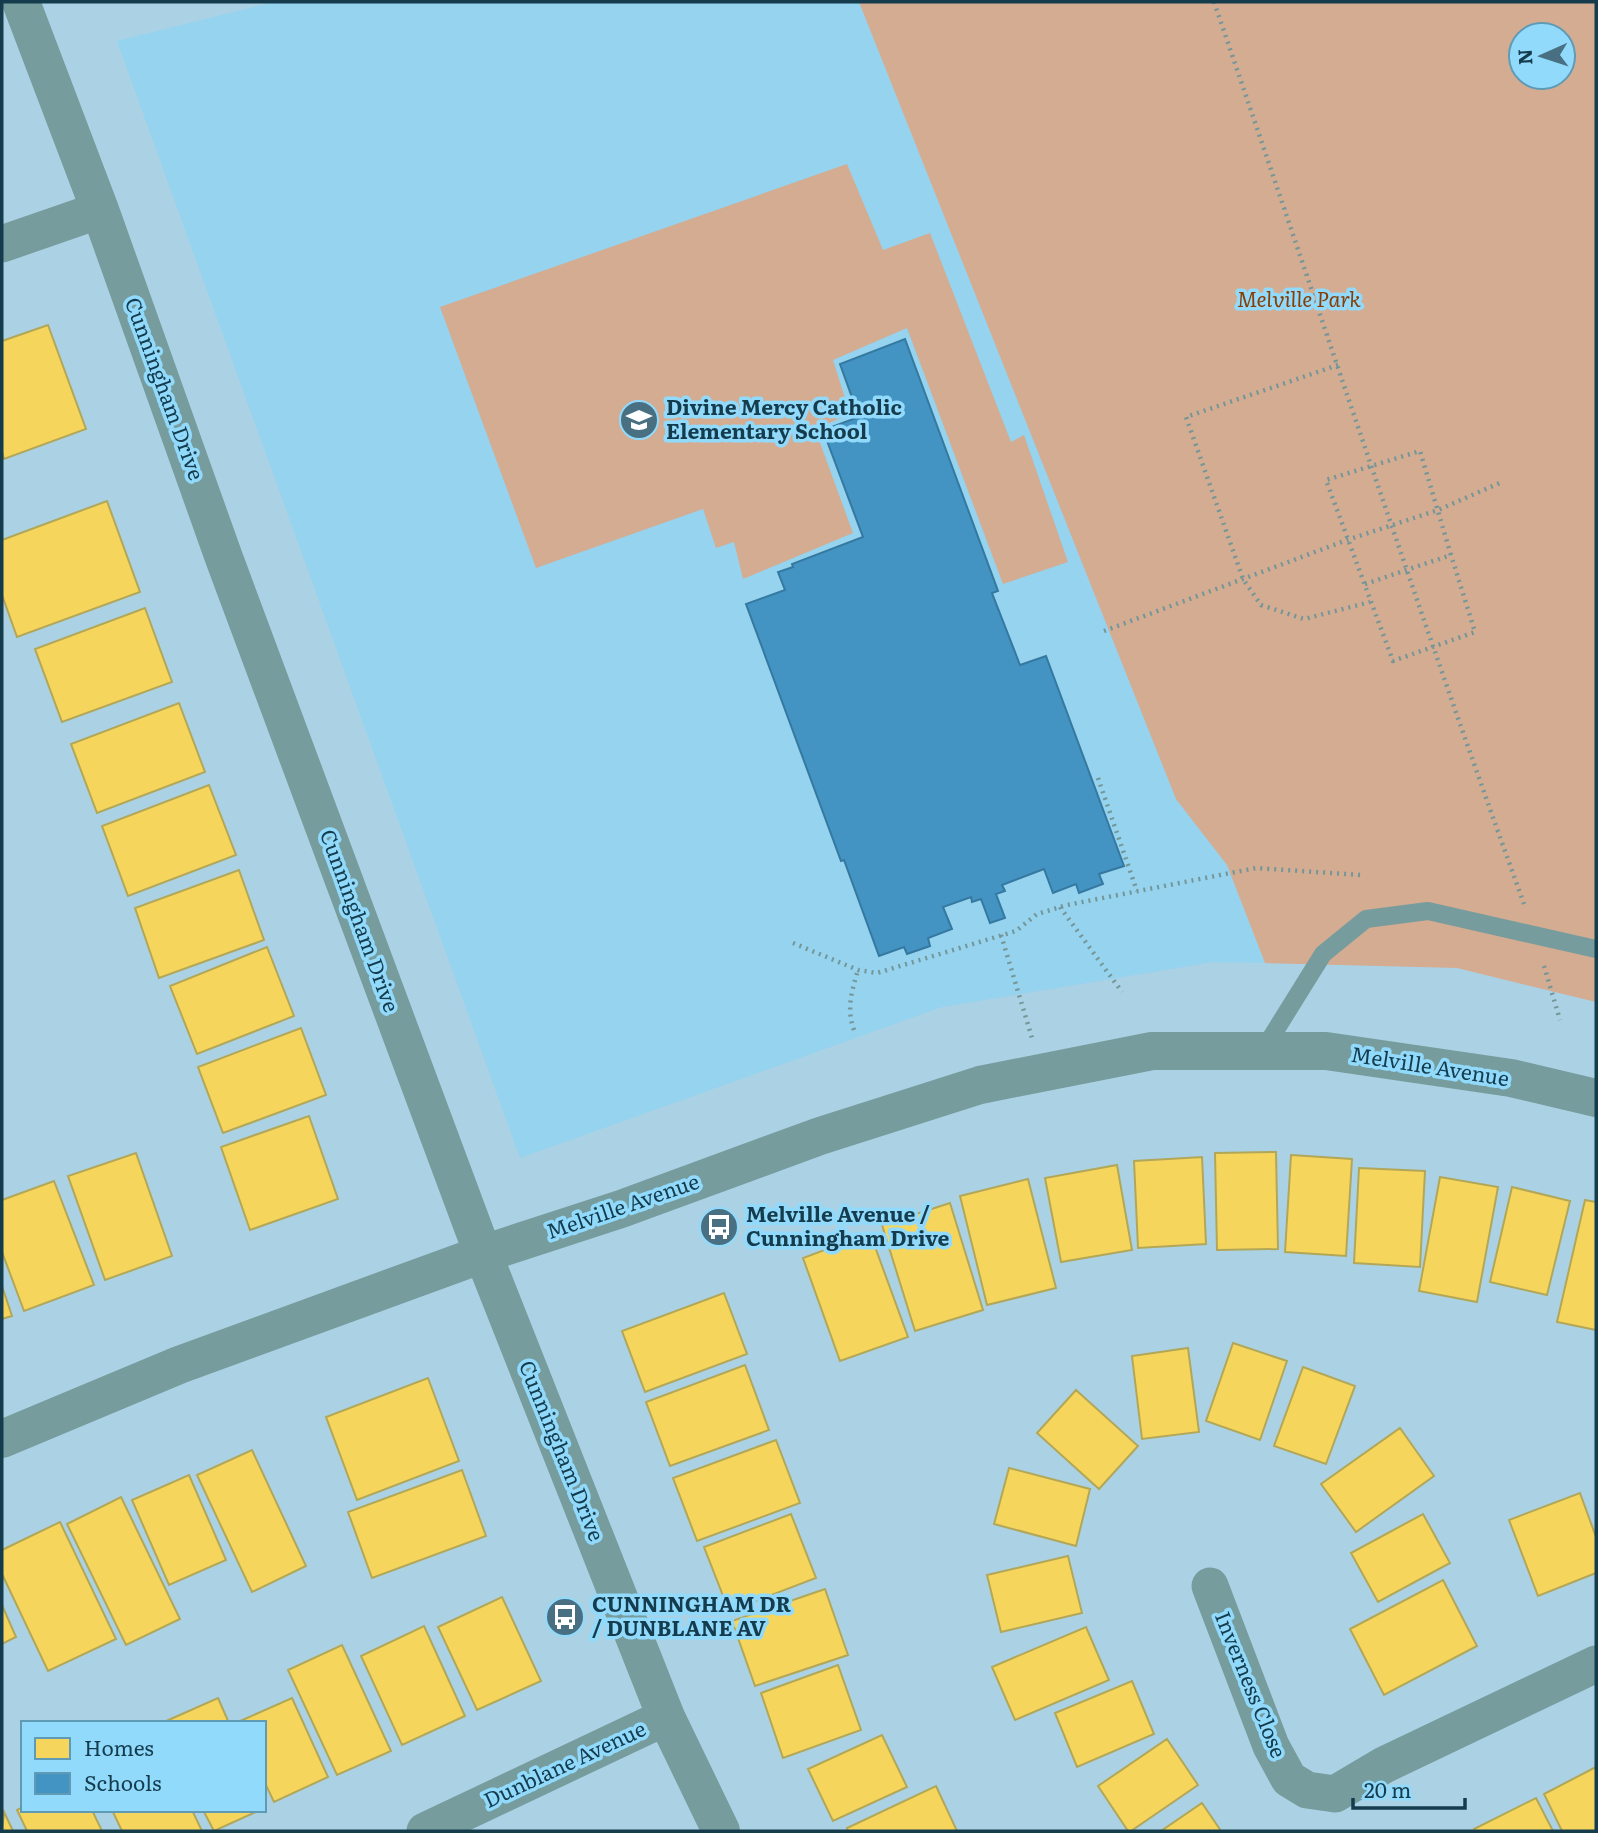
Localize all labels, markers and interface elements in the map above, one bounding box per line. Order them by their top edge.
north arrow [1507,21,1577,91]
text: N [1510,48,1538,66]
park label: Melville Park [1237,282,1361,313]
street label: Cunningham Drive [119,292,214,484]
place label: Divine Mercy Catholic Elementary School [666,390,902,445]
school or university icon: Divine Mercy Catholic Elementary School [618,399,660,441]
street label: Cunningham Drive [314,824,409,1016]
street label: Melville Avenue [1349,1037,1512,1092]
street label: Melville Avenue [542,1164,703,1245]
place label: Melville Avenue / Cunningham Drive [746,1197,950,1252]
bus stop icon: Melville Avenue / Cunningham Drive [698,1206,740,1248]
street label: Cunningham Drive [513,1355,614,1545]
place label: CUNNINGHAM DR / DUNBLANE AV [592,1587,792,1642]
bus stop icon: CUNNINGHAM DR / DUNBLANE AV [544,1596,586,1638]
street label: Inverness Close [1209,1606,1296,1762]
street label: Dunblane Avenue [478,1711,650,1814]
legend [21,1721,266,1812]
text: Homes [84,1731,154,1762]
text: Schools [84,1766,162,1797]
scale bar [1353,1766,1465,1810]
text: 20 m [1364,1773,1411,1804]

